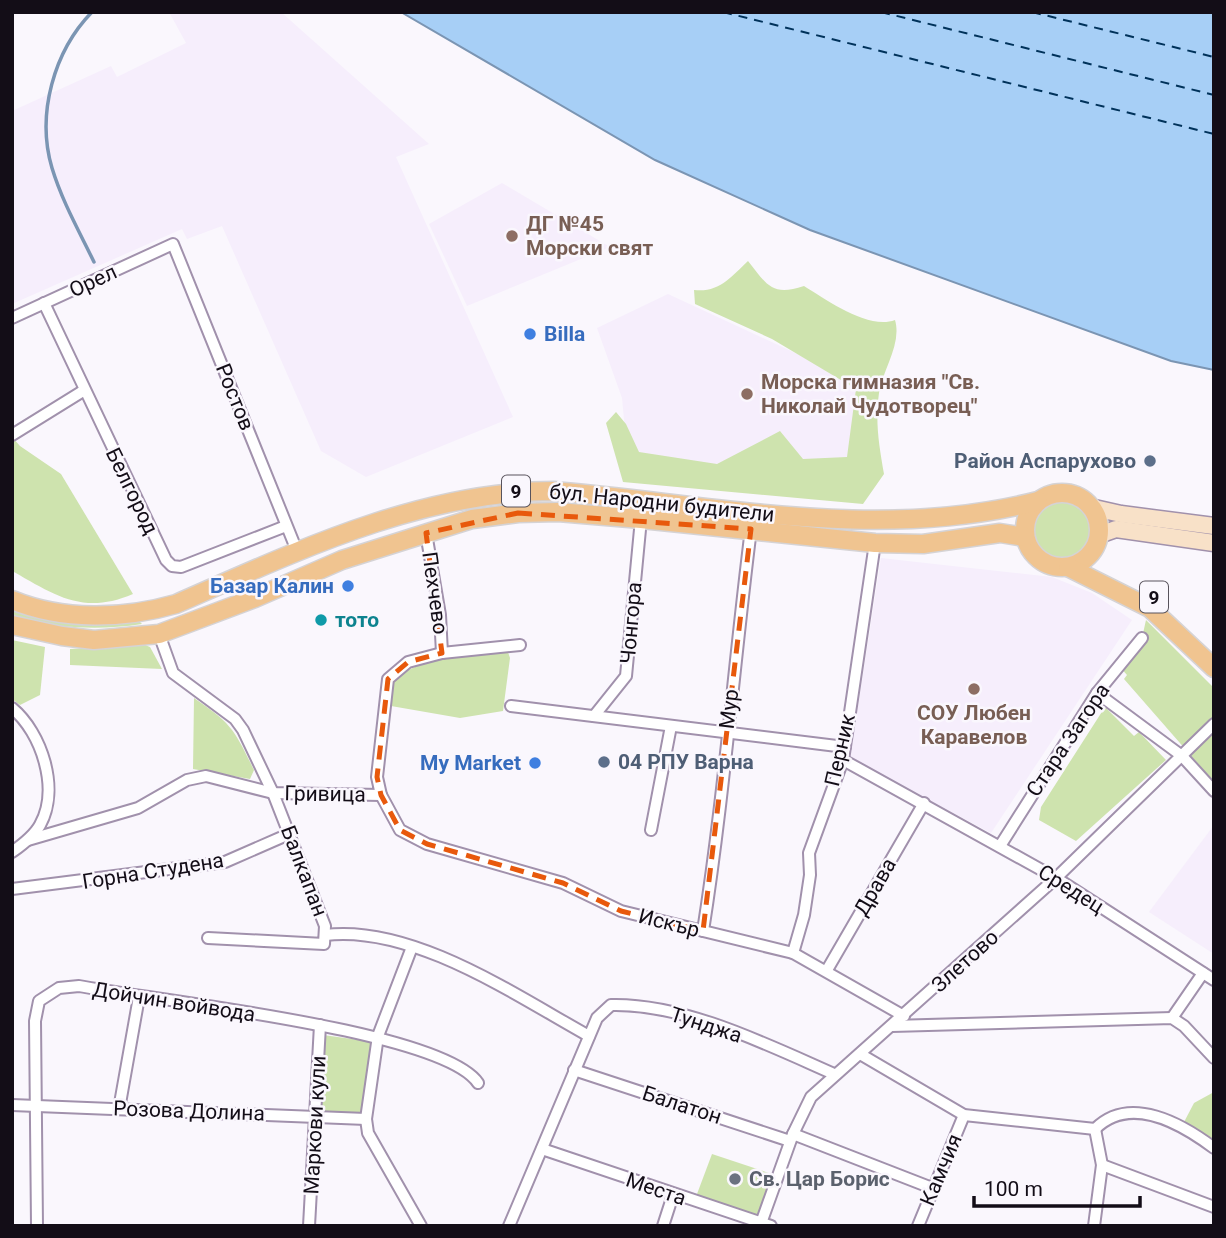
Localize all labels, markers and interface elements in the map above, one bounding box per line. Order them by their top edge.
place label: ДГ №45 Морски свят [526,212,653,260]
marker: ДГ №45 Морски свят [504,228,520,244]
street label: Орел [65,260,121,302]
place label: Billa [544,322,585,346]
marker: Billa [522,326,538,342]
street label: Ростов [211,360,259,434]
place label: Морска гимназия "Св. Николай Чудотворец" [761,370,980,418]
marker: Морска гимназия "Св. Николай Чудотворец" [739,386,755,402]
street label: Белгород [101,444,163,538]
place label: Район Аспарухово [954,449,1136,473]
marker: Район Аспарухово [1142,453,1158,469]
road number: 9 [502,476,530,506]
street label: бул. Народни будители [548,479,776,527]
street label: Пехчево [417,550,453,636]
place label: Базар Калин [210,574,334,598]
marker: Базар Калин [340,578,356,594]
street label: Чонгора [615,581,647,665]
road number: 9 [1140,582,1168,612]
place label: тото [335,608,379,632]
marker: тото [313,612,329,628]
street label: Стара Загора [1021,679,1115,801]
marker: СОУ Любен Каравелов [966,681,982,697]
street label: Мур [715,688,743,730]
place label: СОУ Любен Каравелов [917,701,1031,749]
street label: Перник [820,711,860,789]
place label: 04 РПУ Варна [618,750,754,774]
place label: My Market [420,751,521,775]
marker: 04 РПУ Варна [596,754,612,770]
marker: My Market [527,755,543,771]
street label: Гривица [284,781,366,807]
street label: Балкапан [276,822,332,920]
street label: Горна Студена [81,848,225,894]
street label: Драва [849,854,901,920]
street label: Средец [1034,860,1108,918]
street label: Искър [636,904,702,942]
street label: Злетово [927,925,1003,997]
street label: Дойчин войвода [91,977,257,1027]
street label: Тунджа [667,1002,745,1048]
street label: Маркови кули [299,1055,331,1195]
street label: Балатон [639,1081,725,1129]
street label: Розова Долина [113,1096,265,1126]
street label: Камчия [915,1131,967,1209]
scale bar [974,1164,1140,1208]
place label: Св. Цар Борис [749,1167,890,1191]
street label: Места [623,1168,689,1210]
marker: Св. Цар Борис [727,1171,743,1187]
text: 100 m [984,1177,1043,1201]

